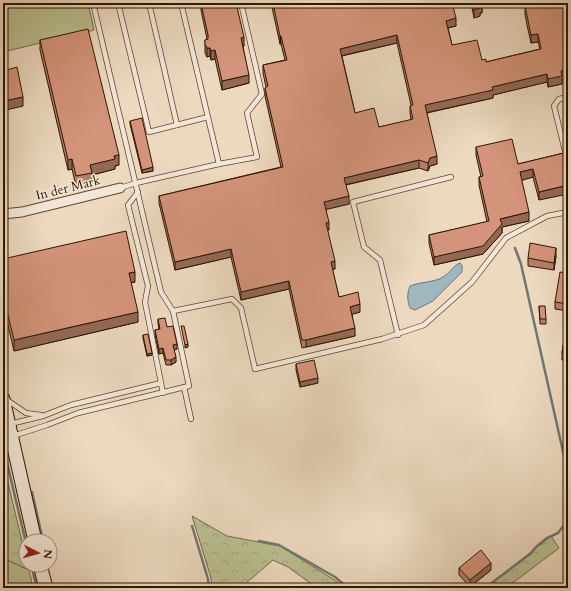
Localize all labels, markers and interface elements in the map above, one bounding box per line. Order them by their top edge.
street label: In der Mark [34,171,102,205]
north arrow [18,533,58,573]
text: N [39,548,55,560]

